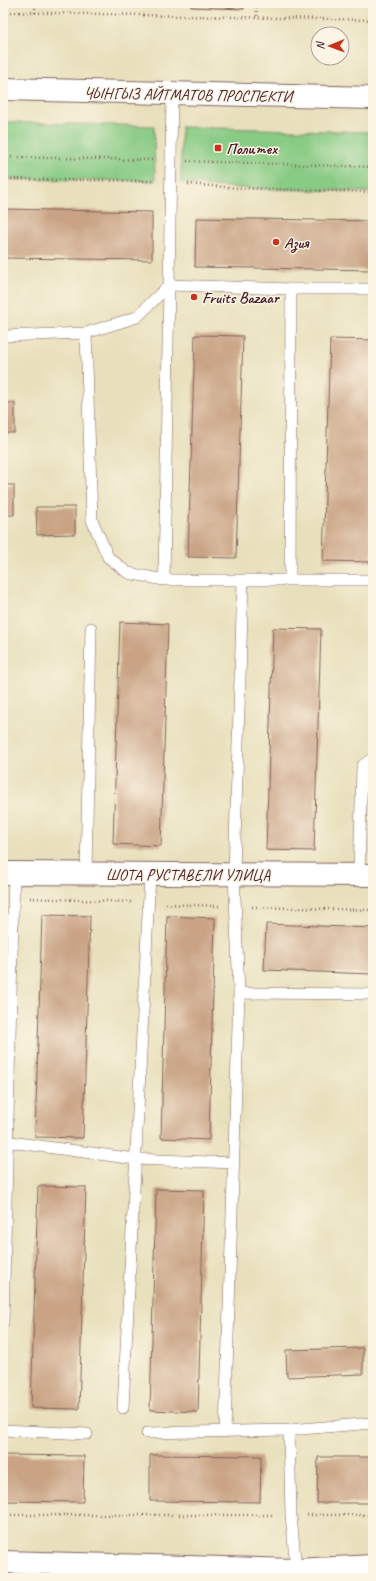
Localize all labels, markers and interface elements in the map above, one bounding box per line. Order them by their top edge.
north arrow [310,26,350,66]
text: N [313,40,327,50]
street label: ЧЫНГЫЗ АЙТМАТОВ ПРОСПЕКТИ [84,83,295,107]
place label: Политех [226,139,278,159]
marker: Политех [213,143,223,153]
place label: Азия [284,233,310,253]
marker: Азия [271,237,281,247]
place label: Fruits Bazaar [202,288,281,308]
marker: Fruits Bazaar [189,292,199,302]
street label: ШОТА РУСТАВЕЛИ УЛИЦА [106,865,271,885]

